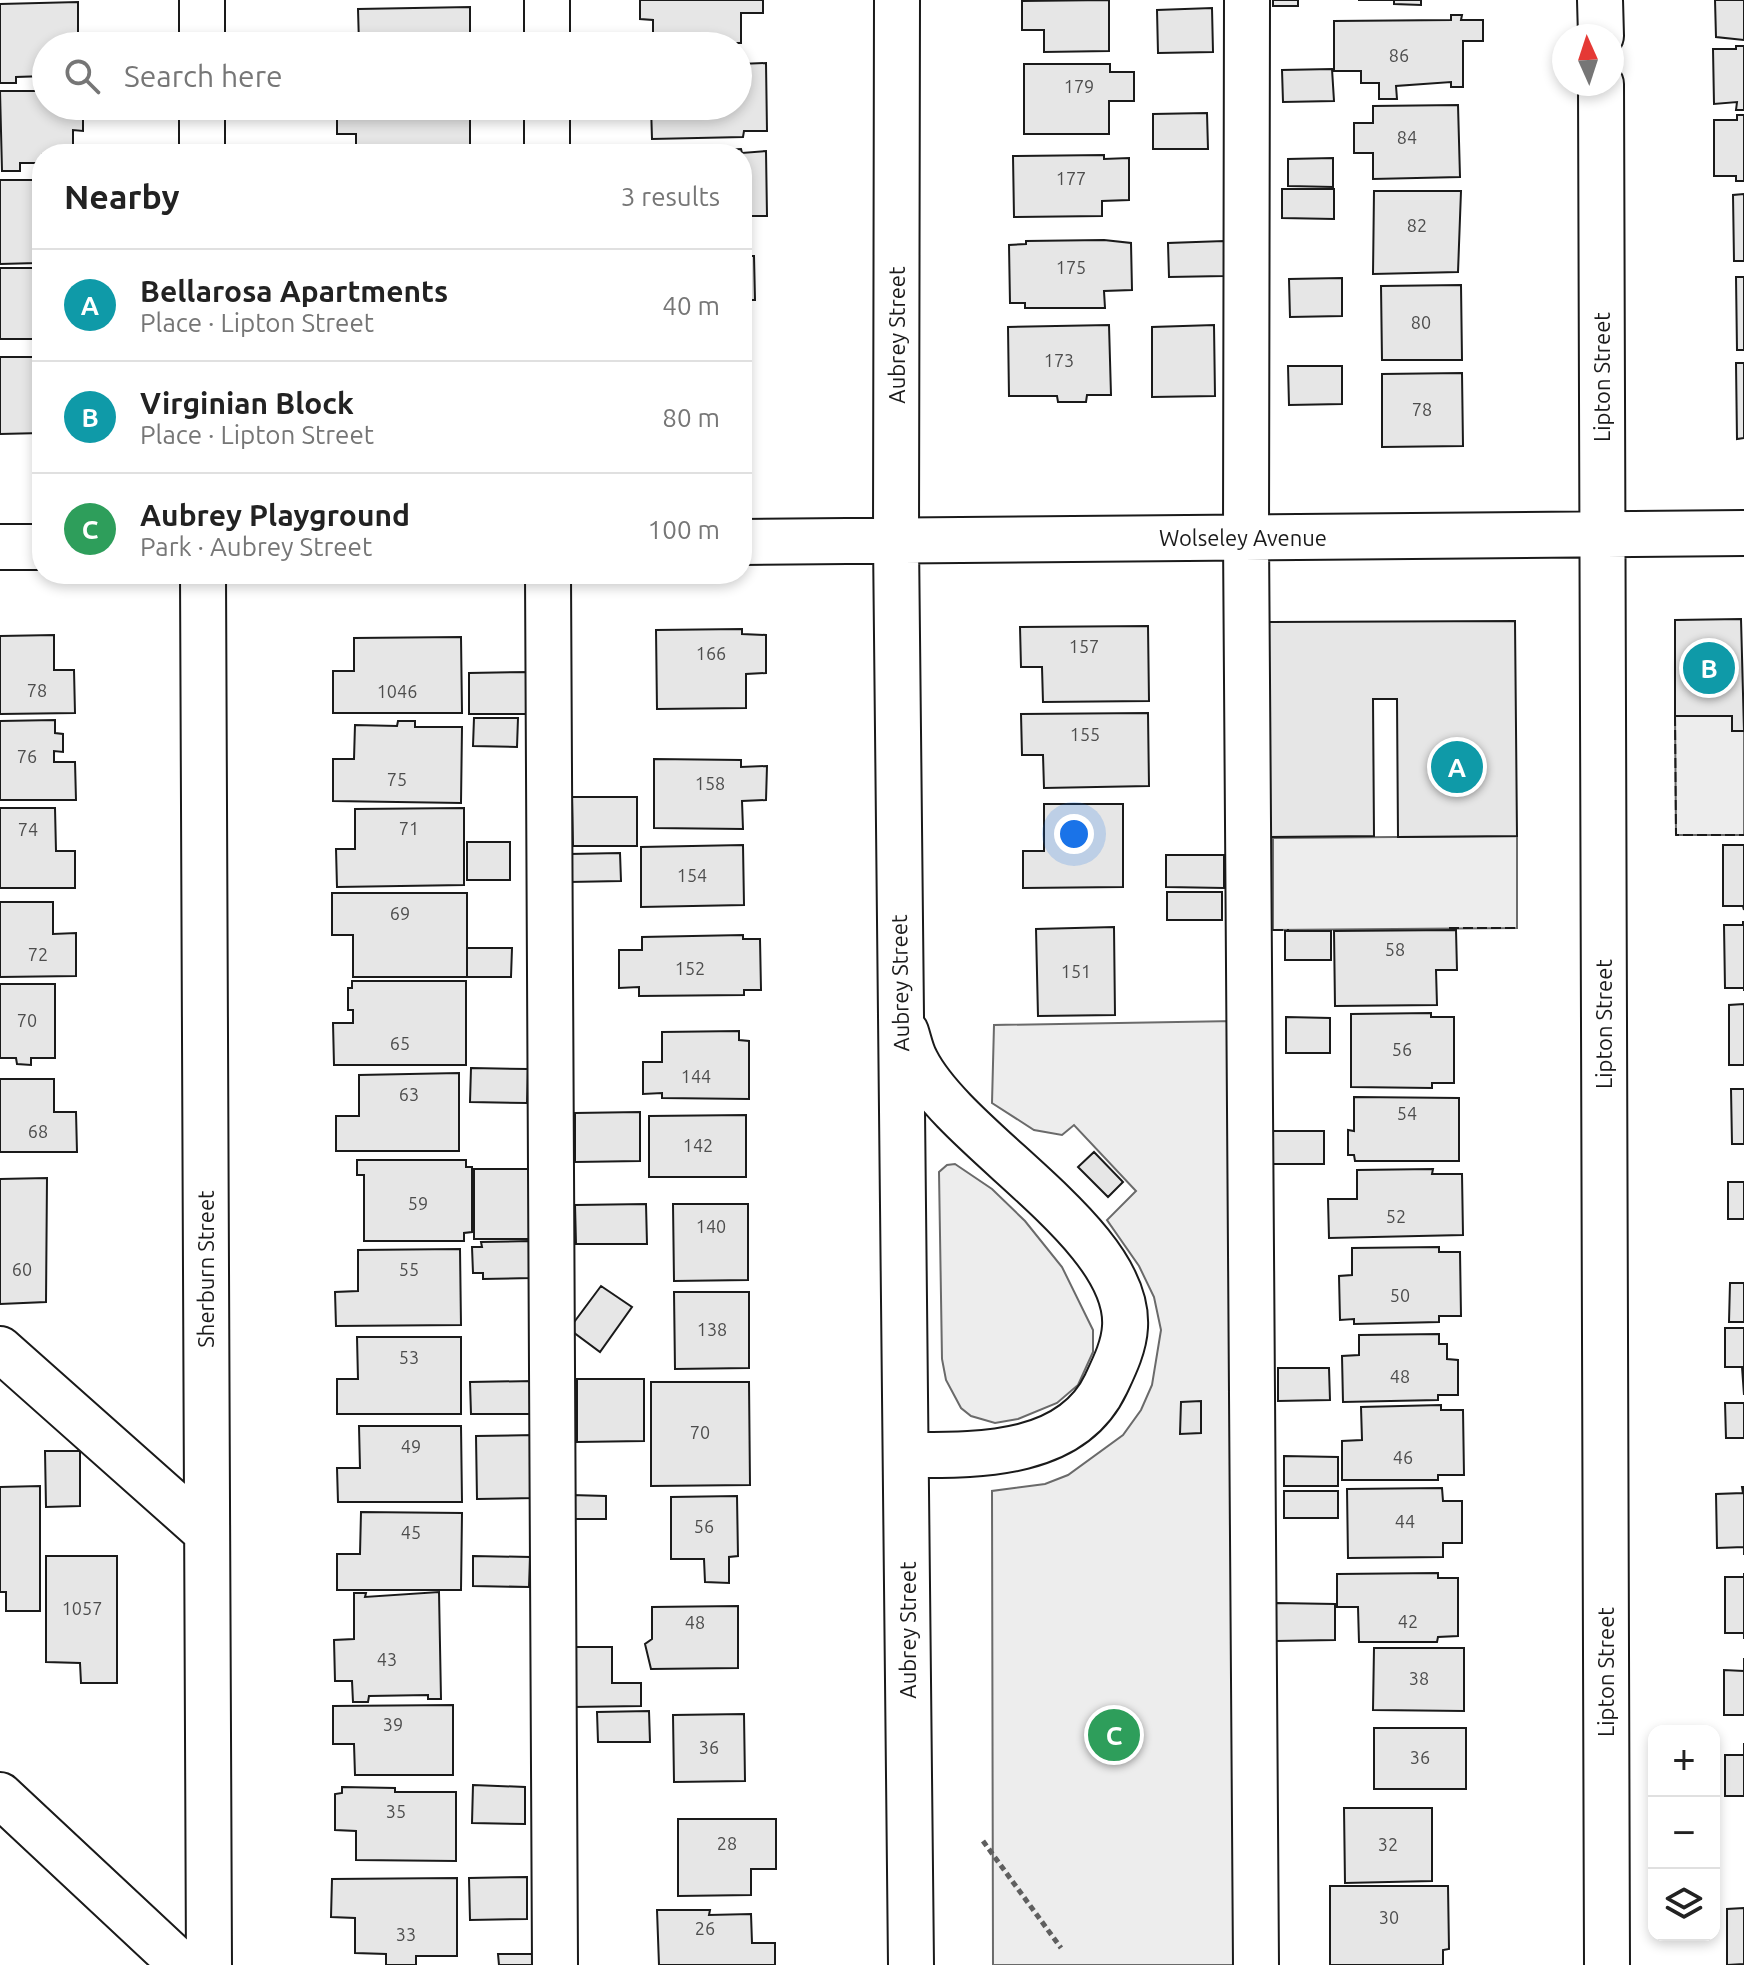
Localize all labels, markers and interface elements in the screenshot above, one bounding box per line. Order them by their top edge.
north arrow [1552,24,1624,96]
search box [32,32,752,120]
house number: 86 [1389,45,1409,65]
icon: search [60,54,104,98]
text: Search here [124,59,283,93]
house number: 179 [1064,76,1094,96]
house number: 84 [1397,127,1417,147]
house number: 177 [1056,168,1086,188]
text: Nearby [64,177,179,215]
text: 3 results [621,182,720,211]
house number: 82 [1407,215,1427,235]
house number: 175 [1056,257,1086,277]
street label: Aubrey Street [884,266,909,404]
text: Bellarosa Apartments [140,274,448,308]
text: A [81,291,99,320]
text: 40 m [662,291,720,320]
text: Place · Lipton Street [140,308,374,337]
house number: 80 [1411,312,1431,332]
street label: Lipton Street [1589,312,1614,442]
house number: 173 [1044,350,1074,370]
text: Virginian Block [140,386,354,420]
house number: 78 [1412,399,1432,419]
text: B [81,403,99,432]
text: 80 m [662,403,720,432]
text: Place · Lipton Street [140,420,374,449]
text: Aubrey Playground [140,498,410,532]
text: C [82,515,98,544]
text: 100 m [648,515,720,544]
street label: Wolseley Avenue [1159,525,1327,550]
text: Park · Aubrey Street [140,532,372,561]
house number: 157 [1069,636,1099,656]
pin: B [1683,638,1735,698]
house number: 166 [696,643,726,663]
house number: 78 [27,680,47,700]
house number: 1046 [377,681,417,701]
house number: 155 [1070,724,1100,744]
pin: A [1431,737,1483,797]
house number: 76 [17,746,37,766]
house number: 75 [387,769,407,789]
house number: 158 [695,773,725,793]
your location [1054,814,1094,854]
house number: 71 [399,818,419,838]
house number: 74 [18,819,38,839]
house number: 154 [677,865,707,885]
house number: 69 [390,903,410,923]
street label: Aubrey Street [886,914,913,1052]
house number: 58 [1385,939,1405,959]
house number: 72 [28,944,48,964]
house number: 152 [675,958,705,978]
street label: Lipton Street [1591,959,1616,1089]
house number: 151 [1061,961,1091,981]
house number: 70 [17,1010,37,1030]
house number: 65 [390,1033,410,1053]
house number: 56 [1392,1039,1412,1059]
house number: 144 [681,1066,711,1086]
house number: 63 [399,1084,419,1104]
house number: 54 [1397,1103,1417,1123]
house number: 68 [28,1121,48,1141]
house number: 142 [683,1135,713,1155]
street label: Sherburn Street [193,1190,218,1348]
house number: 59 [408,1193,428,1213]
house number: 52 [1386,1206,1406,1226]
house number: 140 [696,1216,726,1236]
house number: 60 [12,1259,32,1279]
house number: 55 [399,1259,419,1279]
house number: 50 [1390,1285,1410,1305]
house number: 138 [697,1319,727,1339]
house number: 53 [399,1347,419,1367]
house number: 48 [1390,1366,1410,1386]
house number: 70 [690,1422,710,1442]
house number: 49 [401,1436,421,1456]
house number: 46 [1393,1447,1413,1467]
house number: 44 [1395,1511,1415,1531]
house number: 56 [694,1516,714,1536]
house number: 45 [401,1522,421,1542]
street label: Aubrey Street [895,1561,920,1699]
house number: 1057 [62,1598,102,1618]
street label: Lipton Street [1593,1607,1618,1737]
house number: 42 [1398,1611,1418,1631]
house number: 48 [685,1612,705,1632]
house number: 43 [377,1649,397,1669]
house number: 38 [1409,1668,1429,1688]
pin: C [1088,1705,1140,1765]
house number: 39 [383,1714,403,1734]
map controls [1648,1725,1720,1941]
button: + [1648,1725,1720,1797]
house number: 36 [699,1737,719,1757]
house number: 36 [1410,1747,1430,1767]
button: − [1648,1797,1720,1869]
house number: 35 [386,1801,406,1821]
house number: 28 [717,1833,737,1853]
house number: 32 [1378,1834,1398,1854]
button: layers [1648,1869,1720,1941]
house number: 30 [1379,1907,1399,1927]
house number: 26 [695,1918,715,1938]
house number: 33 [396,1924,416,1944]

